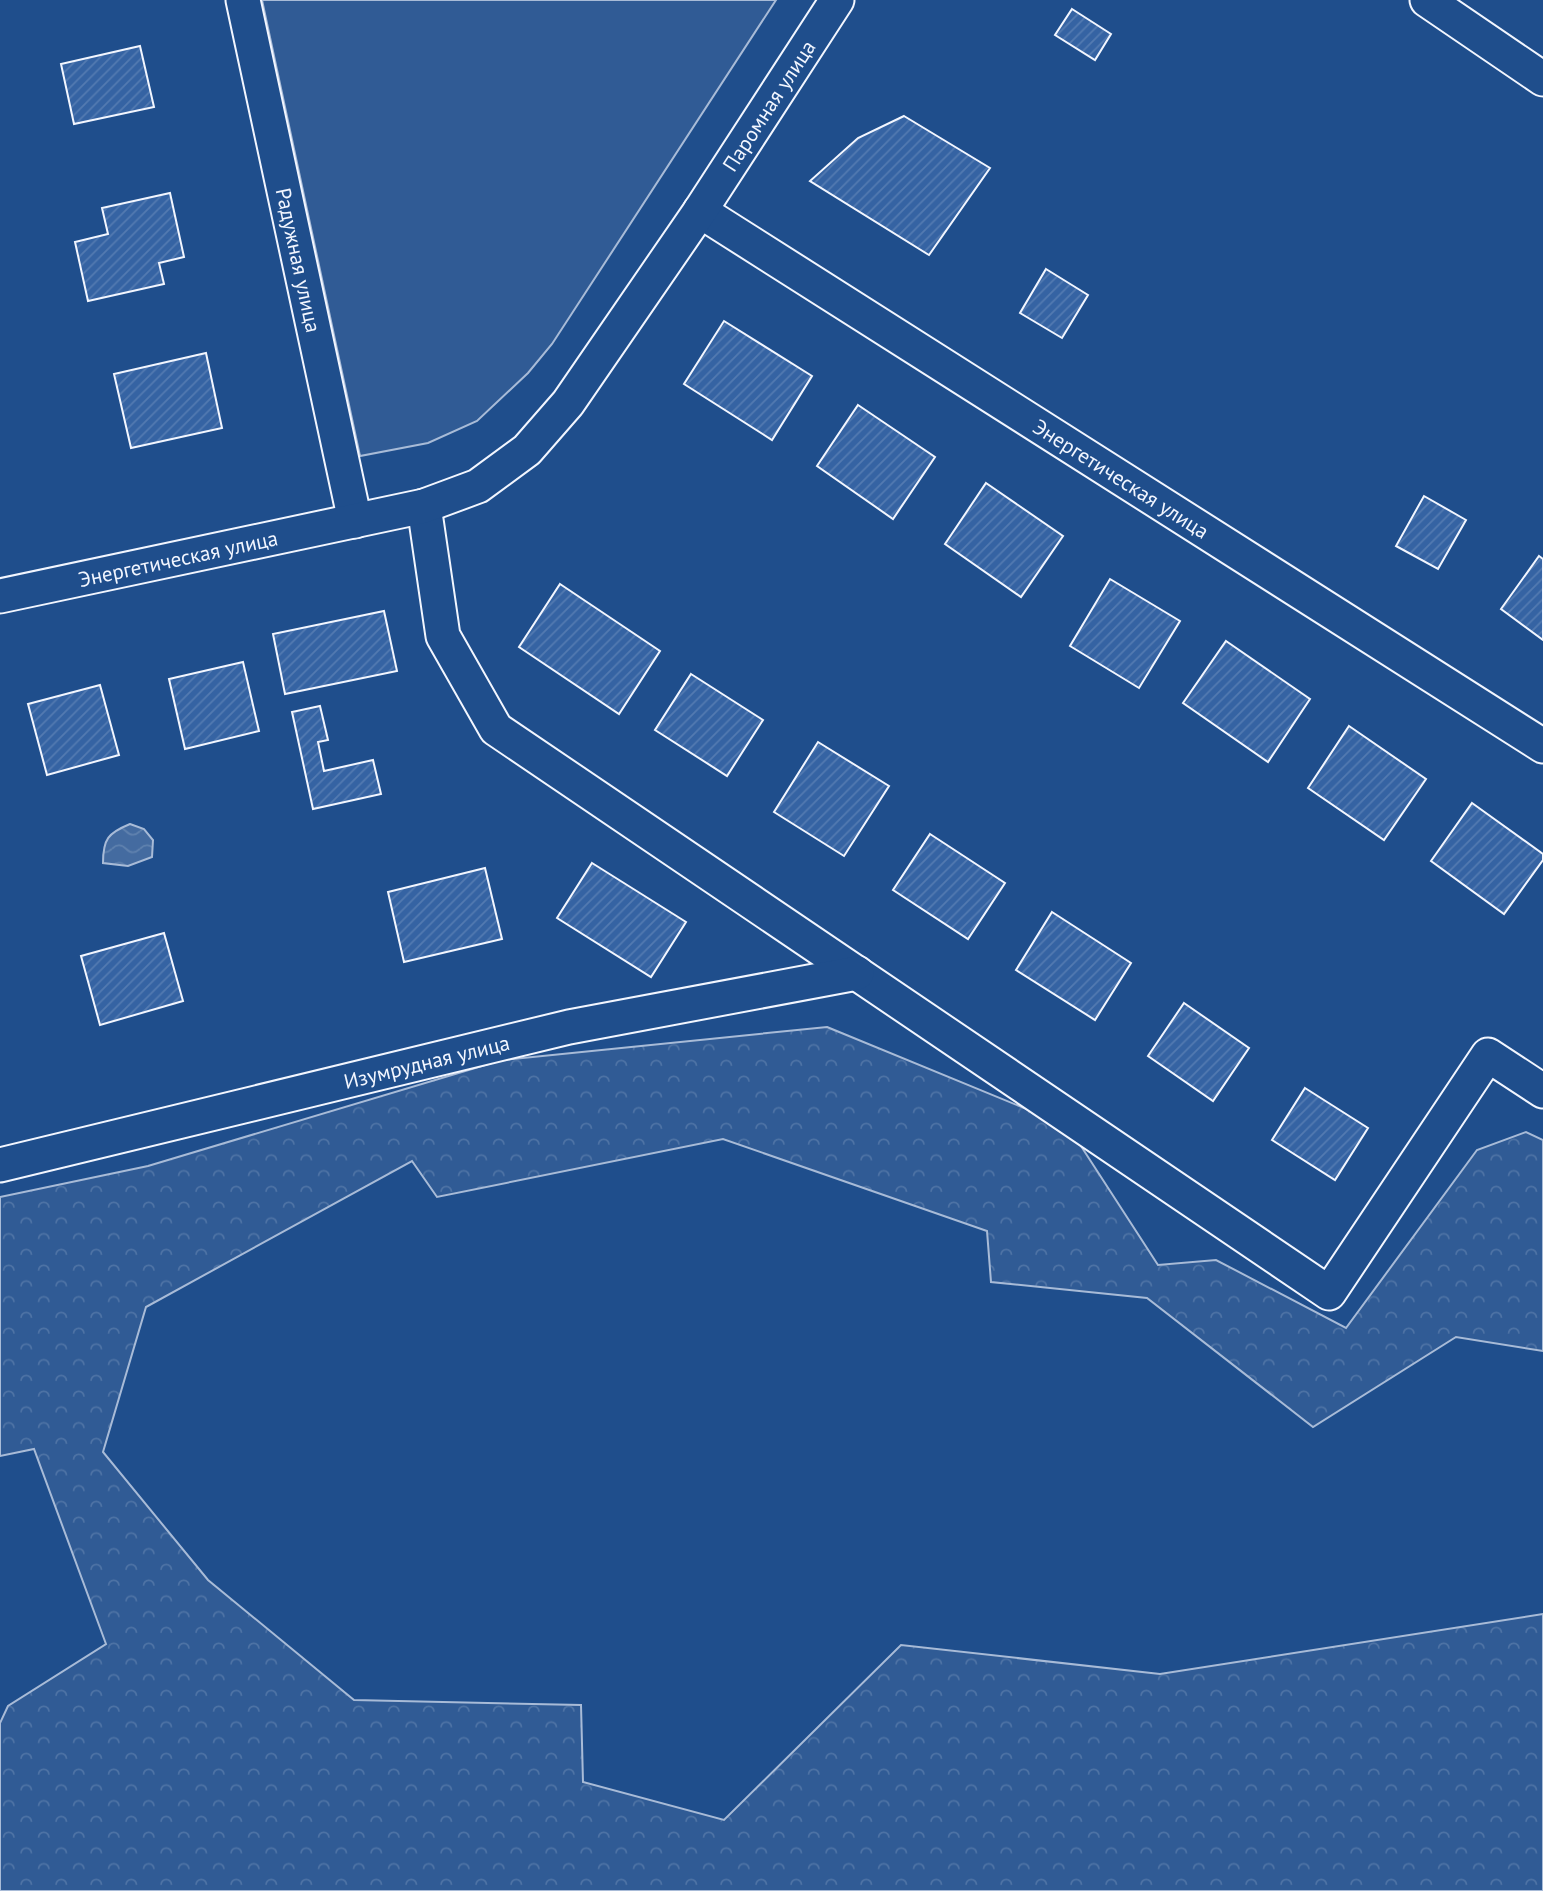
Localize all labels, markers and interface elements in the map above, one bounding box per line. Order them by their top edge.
street label: Паромная улица [716,35,821,176]
street label: Радужная улица [270,185,328,335]
street label: Энергетическая улица [1028,413,1214,544]
street label: Энергетическая улица [76,524,280,593]
street label: Изумрудная улица [341,1028,512,1095]

